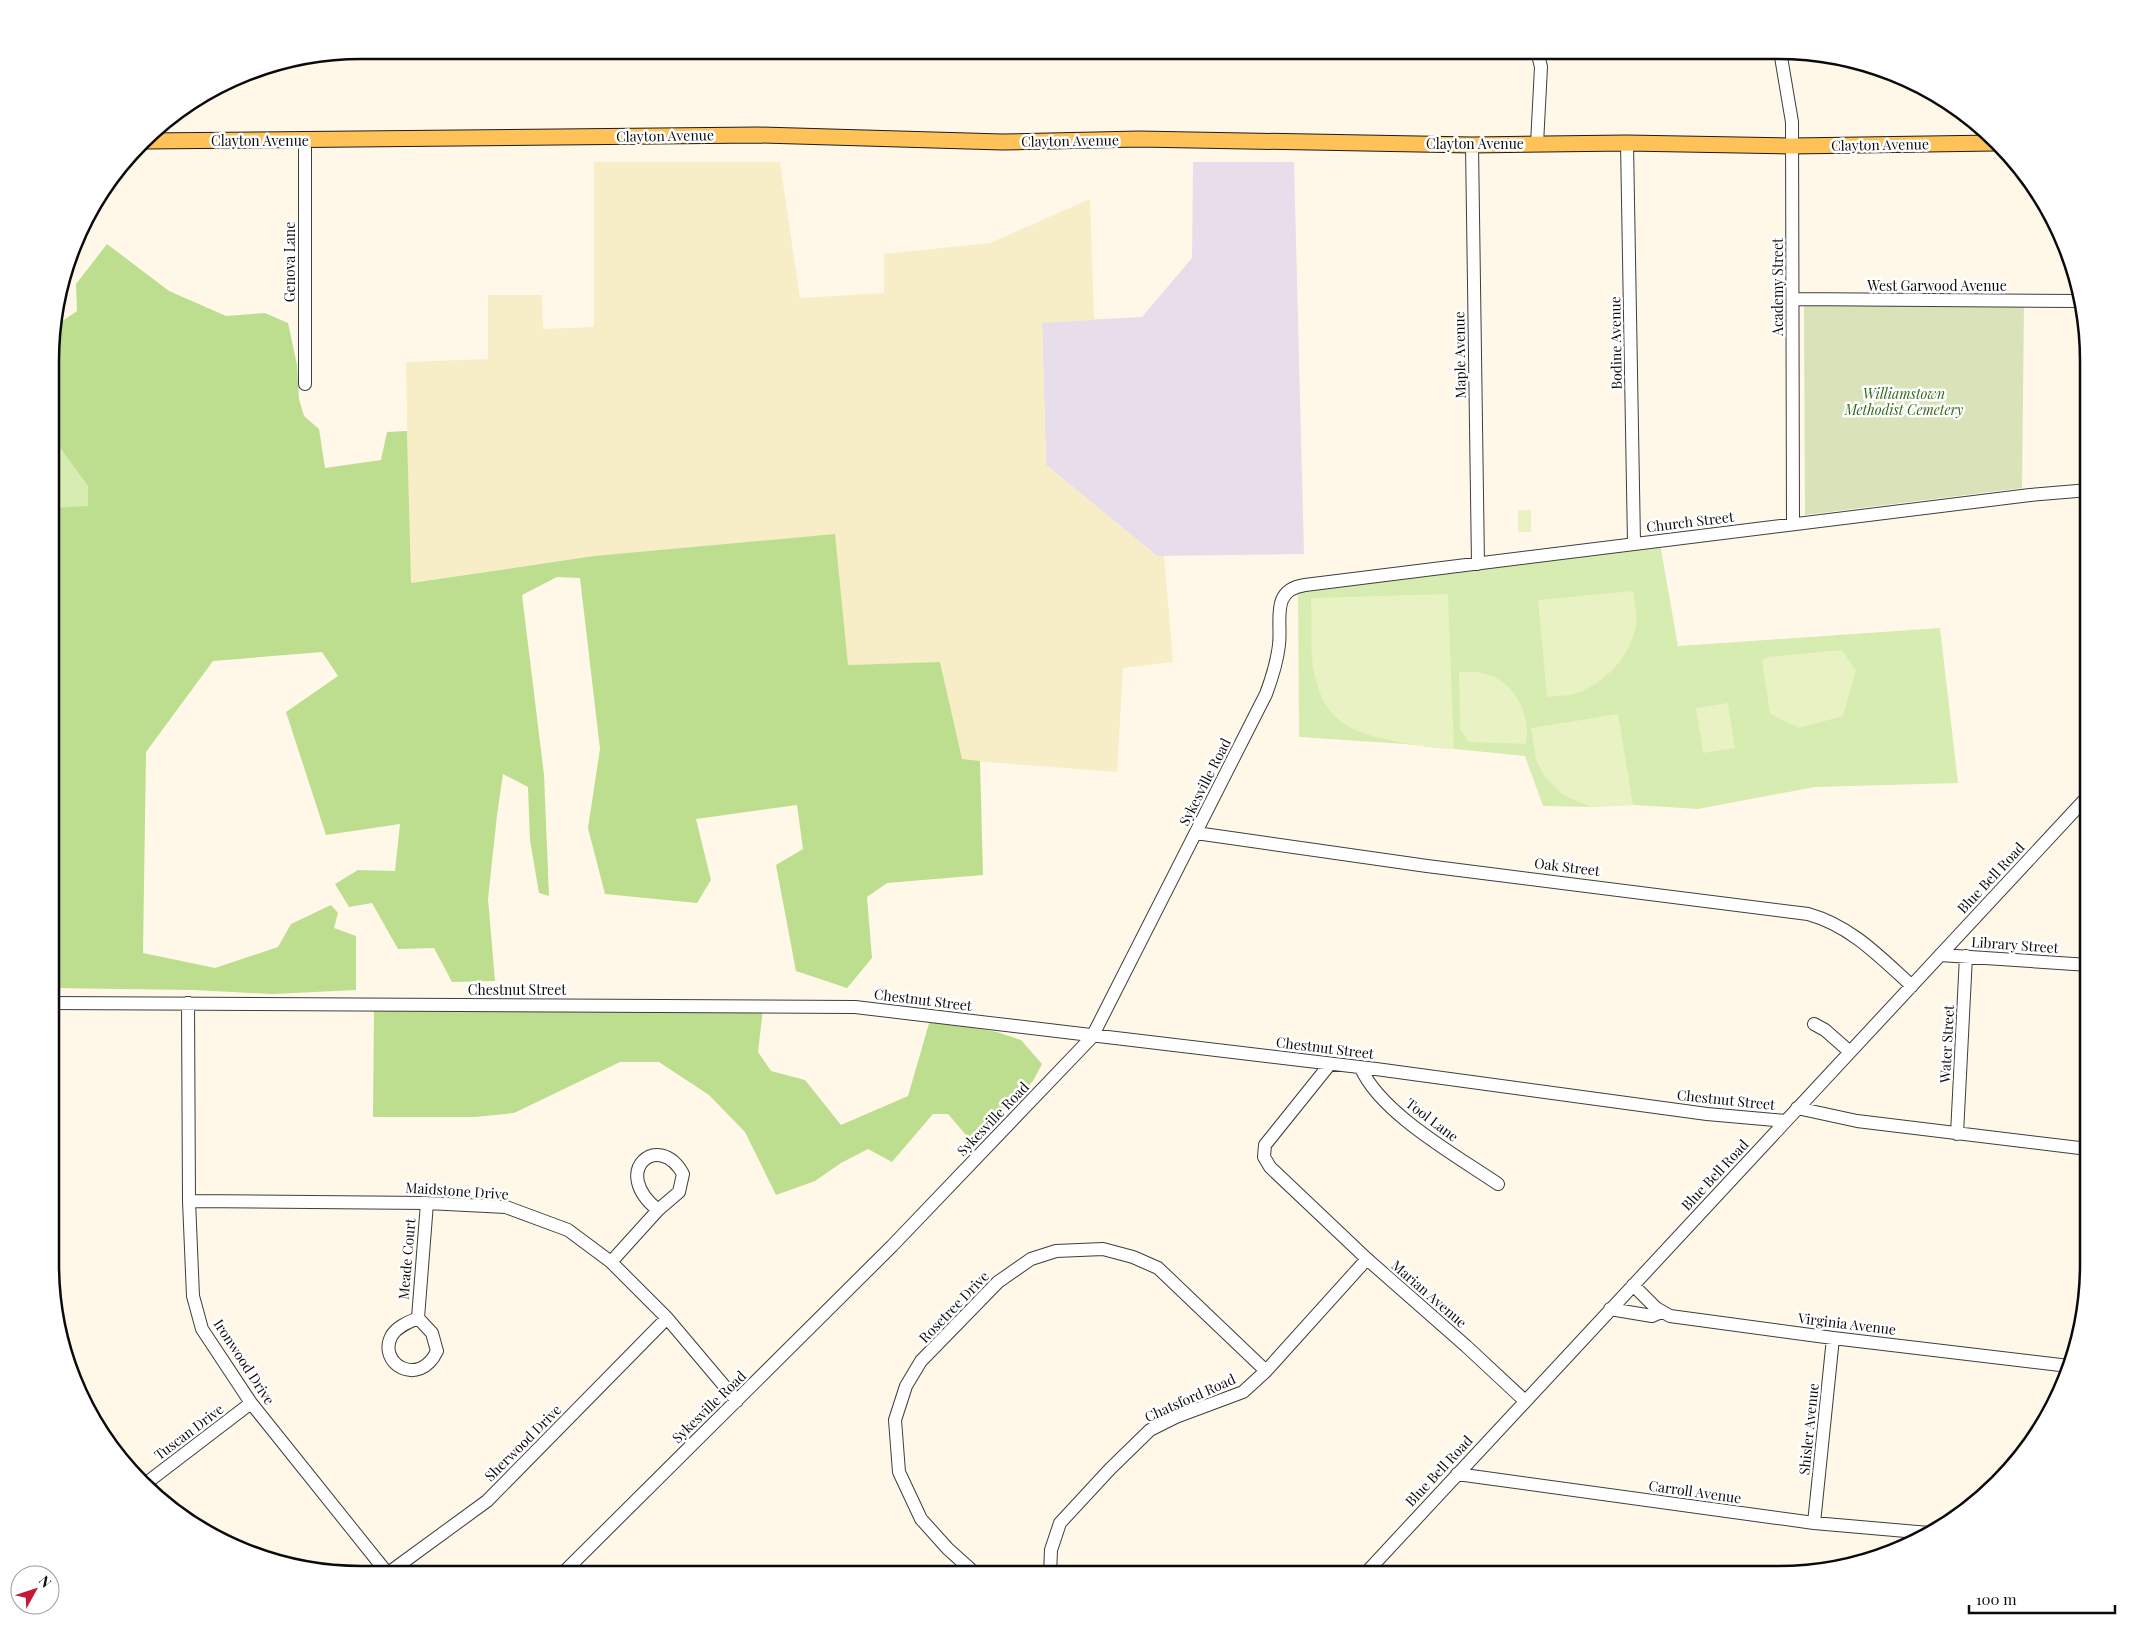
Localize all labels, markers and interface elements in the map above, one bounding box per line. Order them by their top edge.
street label: Clayton Avenue [616,125,714,146]
street label: Clayton Avenue [1021,130,1119,151]
street label: Clayton Avenue [211,131,309,150]
street label: Clayton Avenue [1426,134,1524,153]
street label: Clayton Avenue [1831,134,1929,155]
street label: Genova Lane [280,222,299,302]
street label: Academy Street [1768,237,1787,337]
street label: West Garwood Avenue [1866,276,2007,295]
street label: Bodine Avenue [1605,296,1626,390]
street label: Maple Avenue [1449,311,1470,399]
park label: Williamstown Methodist Cemetery [1844,384,1963,419]
street label: Church Street [1645,507,1736,536]
street label: Sykesville Road [1174,735,1235,829]
street label: Blue Bell Road [1953,838,2028,917]
street label: Oak Street [1533,853,1602,880]
street label: Library Street [1971,932,2060,957]
street label: Chestnut Street [468,980,567,999]
street label: Chestnut Street [873,984,974,1015]
street label: Water Street [1935,1003,1958,1084]
street label: Chestnut Street [1275,1032,1376,1063]
street label: Sykesville Road [952,1077,1033,1160]
street label: Chestnut Street [1676,1085,1777,1114]
street label: Tool Lane [1402,1094,1463,1146]
street label: Blue Bell Road [1677,1135,1752,1214]
street label: Maidstone Drive [405,1177,509,1204]
street label: Meade Court [393,1217,420,1300]
street label: Marian Avenue [1388,1256,1471,1332]
street label: Rosetree Drive [915,1267,993,1347]
street label: Virginia Avenue [1796,1308,1897,1339]
street label: Ironwood Drive [210,1315,279,1408]
street label: Sykesville Road [667,1366,750,1447]
street label: Chatsford Road [1141,1369,1238,1426]
street label: Shisler Avenue [1794,1382,1823,1476]
street label: Tuscan Drive [150,1399,227,1464]
street label: Sherwood Drive [480,1400,565,1485]
street label: Blue Bell Road [1401,1431,1476,1510]
street label: Carroll Avenue [1647,1476,1743,1507]
north arrow [10,1565,60,1615]
text: N [35,1571,56,1591]
scale bar [1969,1582,2115,1614]
text: 100 m [1976,1589,2017,1609]

